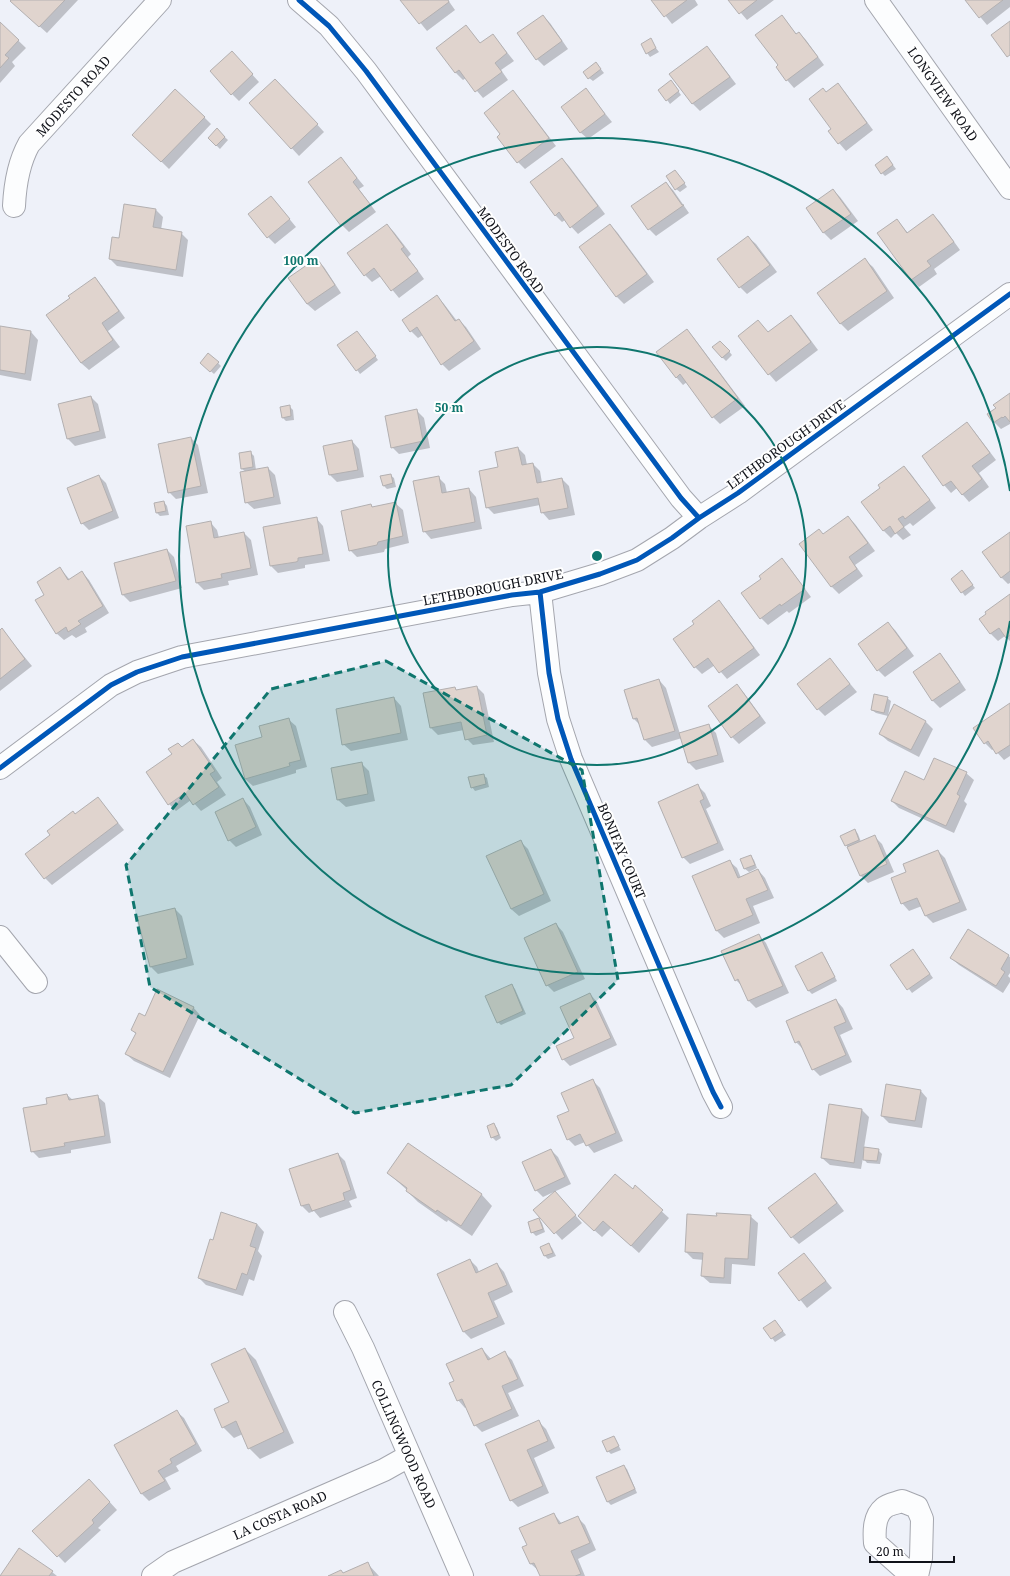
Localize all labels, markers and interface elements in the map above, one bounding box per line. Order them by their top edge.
street label: LONGVIEW ROAD [904,43,982,145]
street label: MODESTO ROAD [32,52,114,140]
street label: MODESTO ROAD [473,203,549,297]
text: 100 m [283,252,319,269]
street label: LETHBOROUGH DRIVE [723,395,849,493]
text: 50 m [435,399,463,416]
centre of rings [590,549,604,563]
street label: LETHBOROUGH DRIVE [421,565,565,609]
street label: BONIFAY COURT [594,800,650,902]
street label: COLLINGWOOD ROAD [367,1377,441,1511]
street label: LA COSTA ROAD [230,1486,330,1544]
scale bar [870,1538,954,1564]
text: 20 m [876,1543,904,1560]

